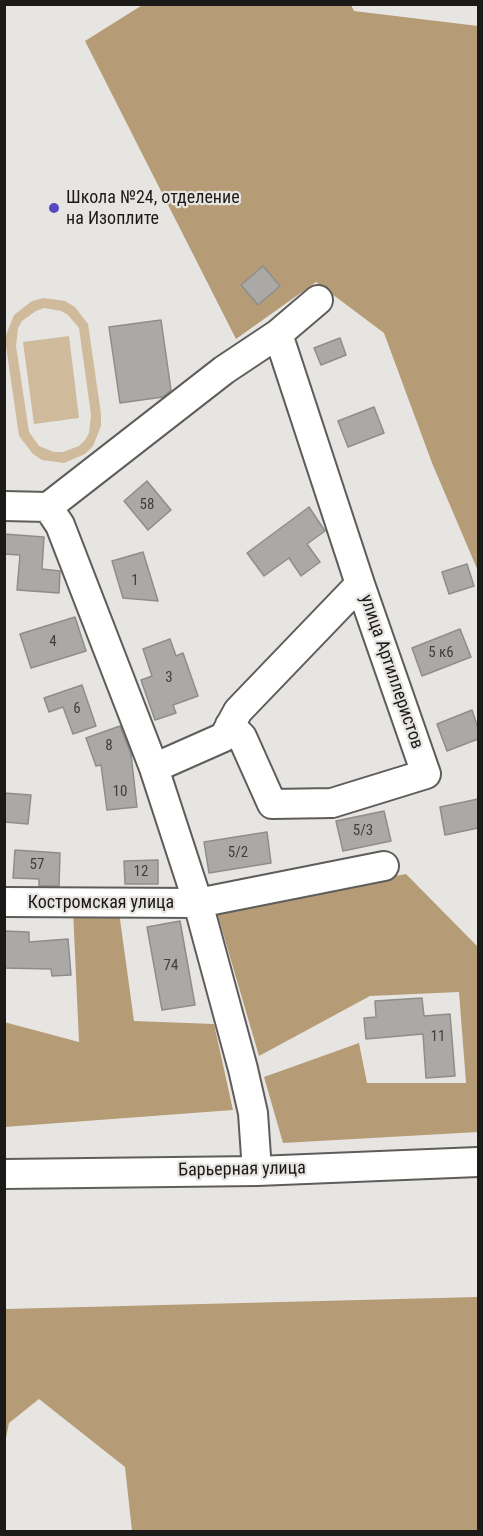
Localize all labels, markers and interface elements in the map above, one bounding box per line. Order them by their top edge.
place label: Школа №24, отделение на Изоплите [66,187,240,230]
marker: Школа №24, отделение на Изоплите [47,201,61,215]
house number: 58 [140,496,154,514]
house number: 1 [131,572,139,590]
street label: улица Артиллеристов [354,592,428,752]
house number: 4 [49,633,57,651]
house number: 5 к6 [428,644,454,662]
house number: 3 [165,669,173,687]
house number: 6 [73,700,81,718]
house number: 8 [105,737,113,755]
house number: 10 [113,783,127,801]
house number: 5/3 [353,822,373,840]
house number: 5/2 [228,844,248,862]
house number: 57 [30,856,44,874]
house number: 12 [134,863,148,881]
street label: Костромская улица [28,892,174,914]
house number: 74 [164,957,178,975]
house number: 11 [431,1028,445,1046]
street label: Барьерная улица [178,1158,306,1182]

